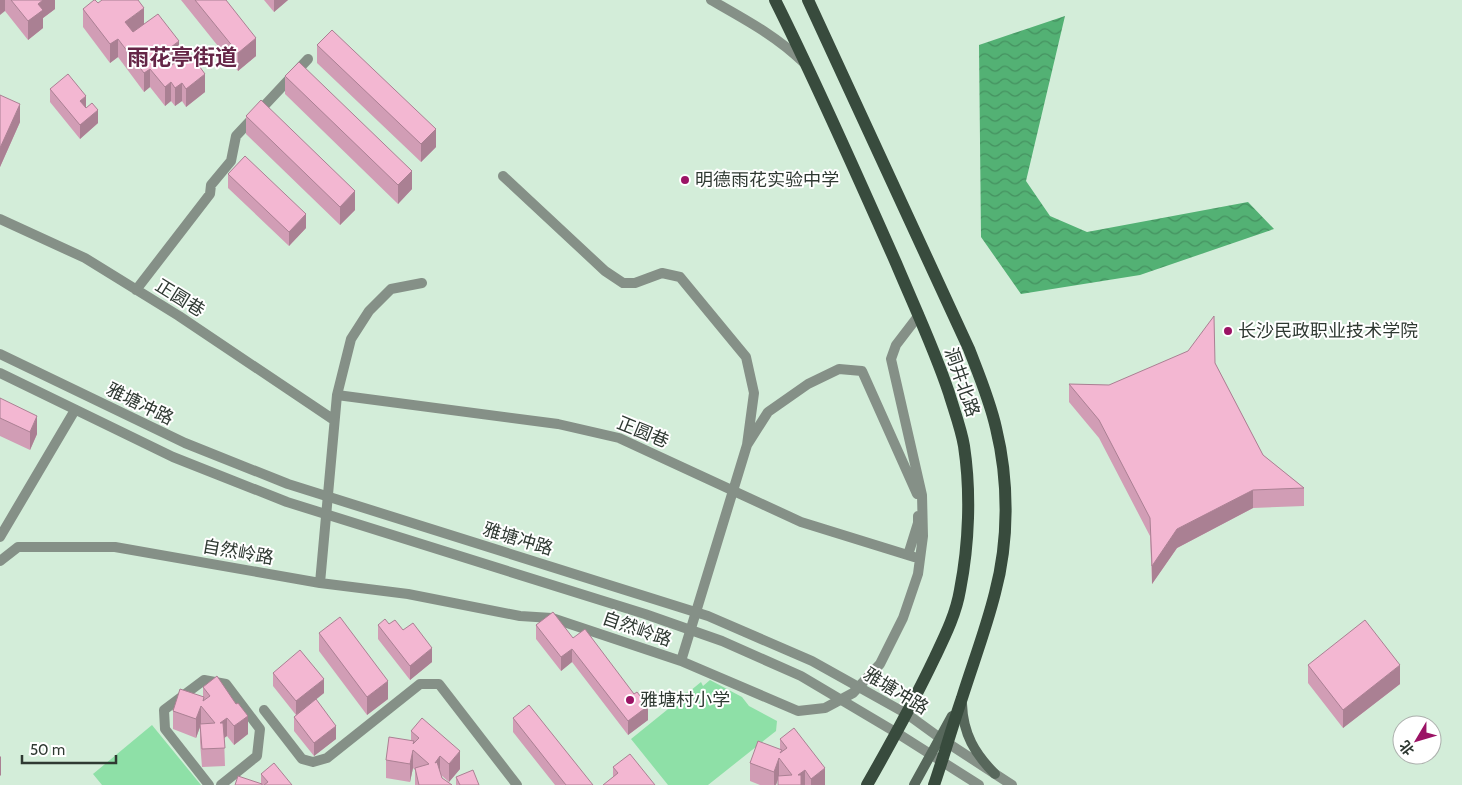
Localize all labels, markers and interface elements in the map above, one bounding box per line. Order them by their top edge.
district label: 雨花亭街道 [127,44,237,71]
place label: 明德雨花实验中学 [695,169,839,191]
marker: 明德雨花实验中学 [679,174,691,186]
street label: 正圆巷 [151,274,209,322]
place label: 长沙民政职业技术学院 [1238,320,1418,342]
marker: 长沙民政职业技术学院 [1222,325,1234,337]
street label: 洞井北路 [940,344,984,420]
street label: 雅塘冲路 [103,378,177,430]
street label: 正圆巷 [614,412,672,452]
street label: 雅塘冲路 [480,518,556,560]
street label: 自然岭路 [201,535,275,569]
street label: 自然岭路 [599,607,675,651]
street label: 雅塘冲路 [859,663,933,719]
place label: 雅塘村小学 [640,689,730,711]
marker: 雅塘村小学 [624,694,636,706]
north arrow [1392,715,1442,765]
scale bar [22,732,116,764]
text: 北 [1395,737,1418,759]
text: 50 m [30,741,65,759]

